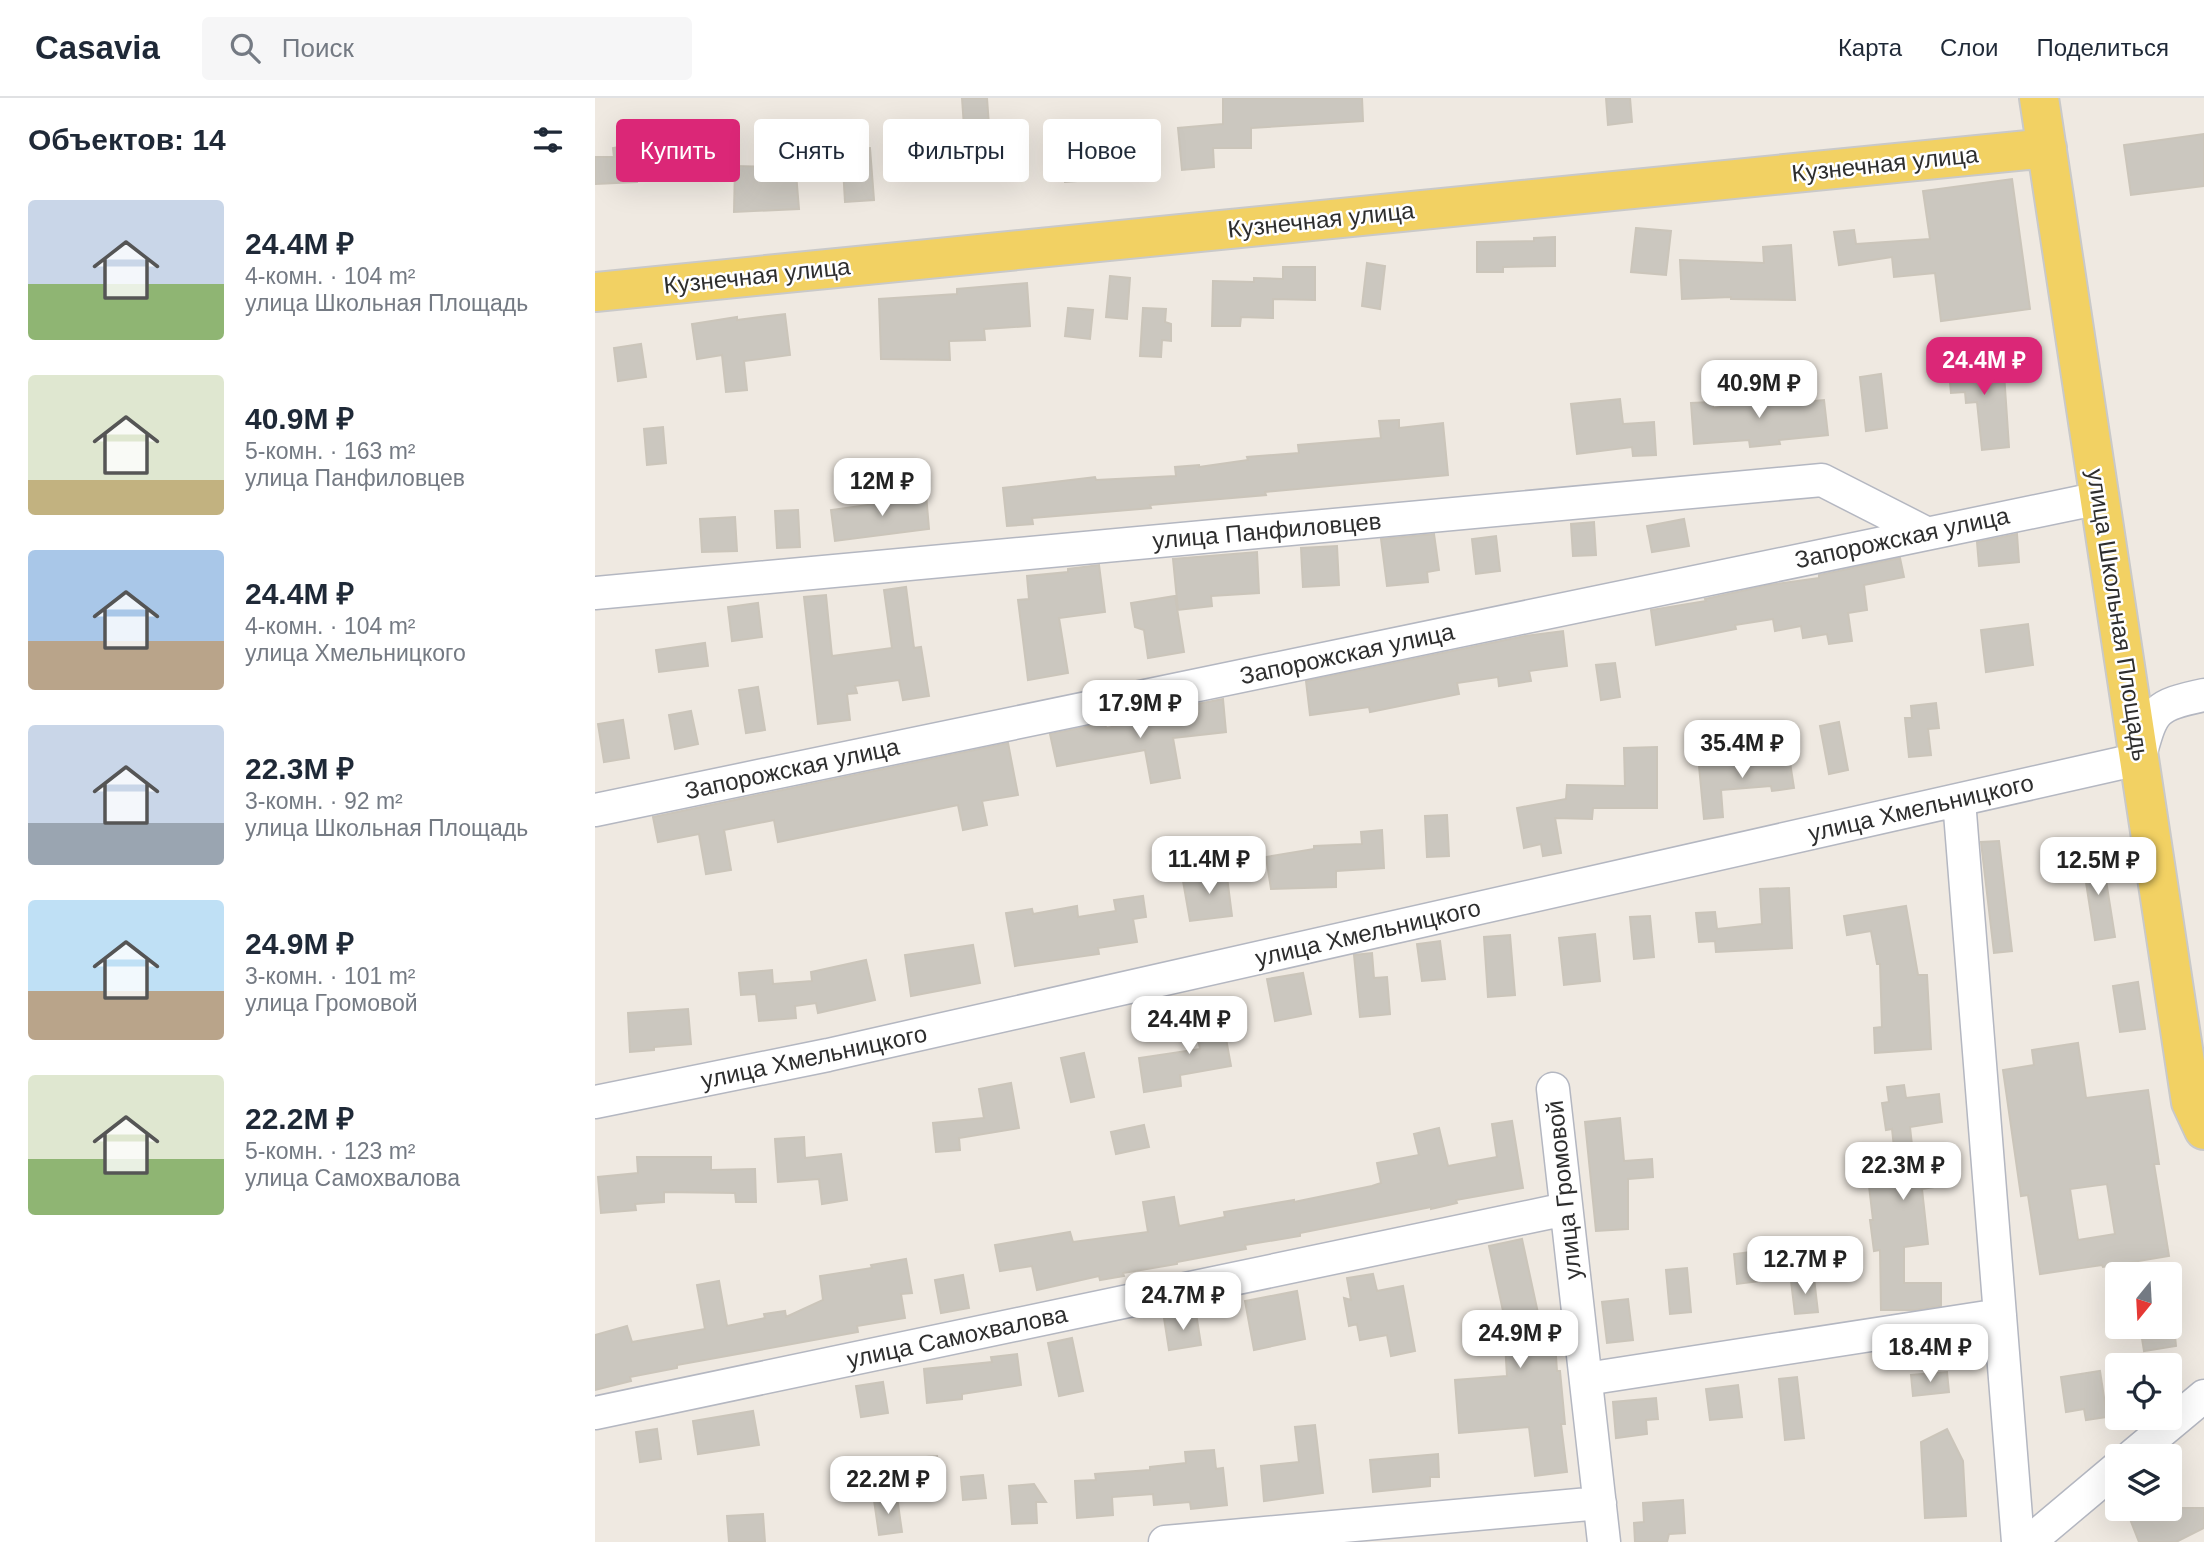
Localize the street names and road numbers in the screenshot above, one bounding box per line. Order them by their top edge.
street label: Кузнечная улица [1790,140,1980,187]
street label: Кузнечная улица [1226,196,1416,243]
street label: Кузнечная улица [662,252,852,299]
street label: улица Школьная Площадь [2082,467,2155,763]
street label: Запорожская улица [1792,501,2012,573]
street label: улица Панфиловцев [1151,507,1382,554]
street label: Запорожская улица [1237,617,1457,689]
street label: Запорожская улица [682,732,902,804]
street label: улица Хмельницкого [1806,768,2036,847]
street label: улица Хмельницкого [1253,893,1483,972]
street label: улица Хмельницкого [698,1019,929,1094]
street label: улица Громовой [1541,1099,1586,1281]
street label: улица Самохвалова [844,1300,1070,1373]

